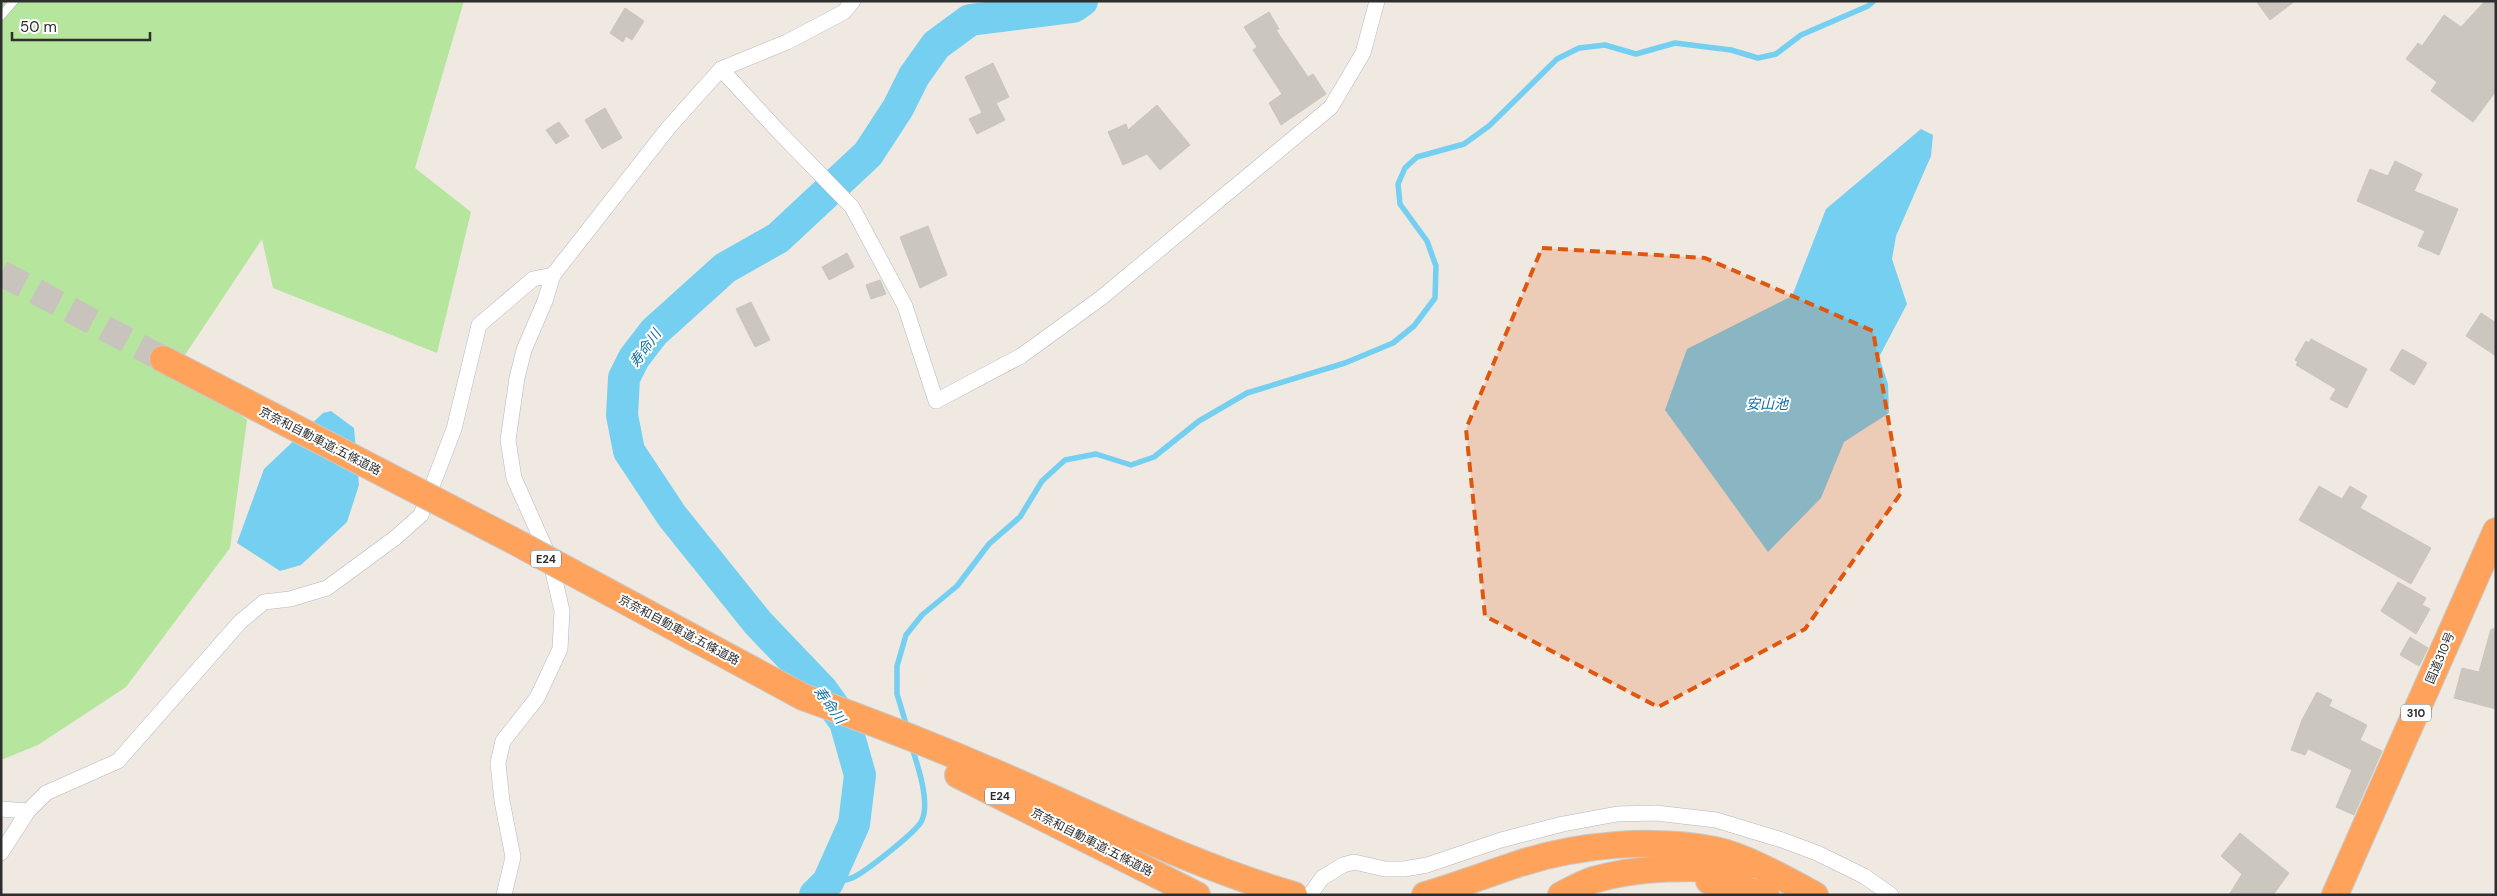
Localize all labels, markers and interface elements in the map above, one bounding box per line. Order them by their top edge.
scale bar [12,10,150,42]
text: 50 m [20,17,57,37]
water label: 寿命川 [625,324,666,370]
water label: 安山池 [1746,395,1790,413]
street label: 京奈和自動車道;五條道路 [256,403,384,479]
road number: E24 [531,550,561,568]
street label: 京奈和自動車道;五條道路 [616,591,742,669]
street label: 国道310号 [2422,630,2458,686]
water label: 寿命川 [810,683,851,729]
road number: 310 [2401,704,2431,721]
road number: E24 [985,788,1015,804]
street label: 京奈和自動車道;五條道路 [1028,804,1156,880]

